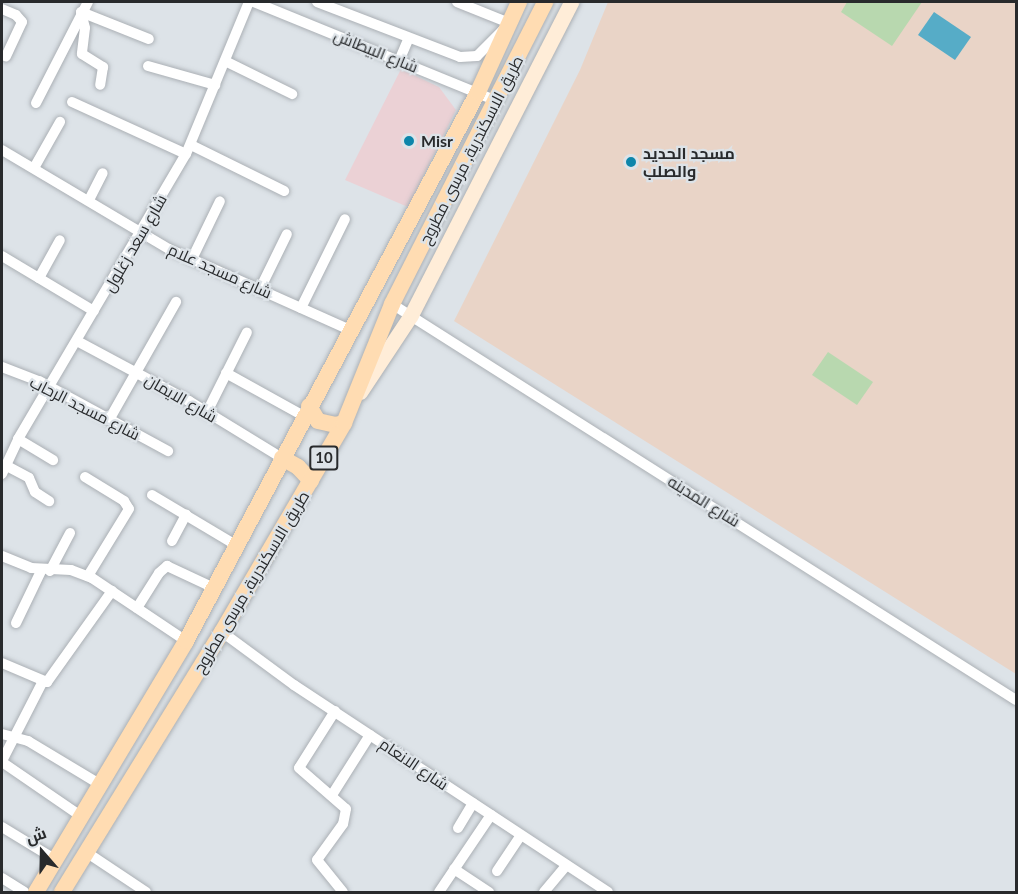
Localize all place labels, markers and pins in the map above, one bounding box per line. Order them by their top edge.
place label: Misr [421,131,453,151]
marker: Misr [402,134,416,148]
place label: مسجد الحديد والصلب [643,143,735,181]
marker: مسجد الحديد والصلب [624,155,638,169]

